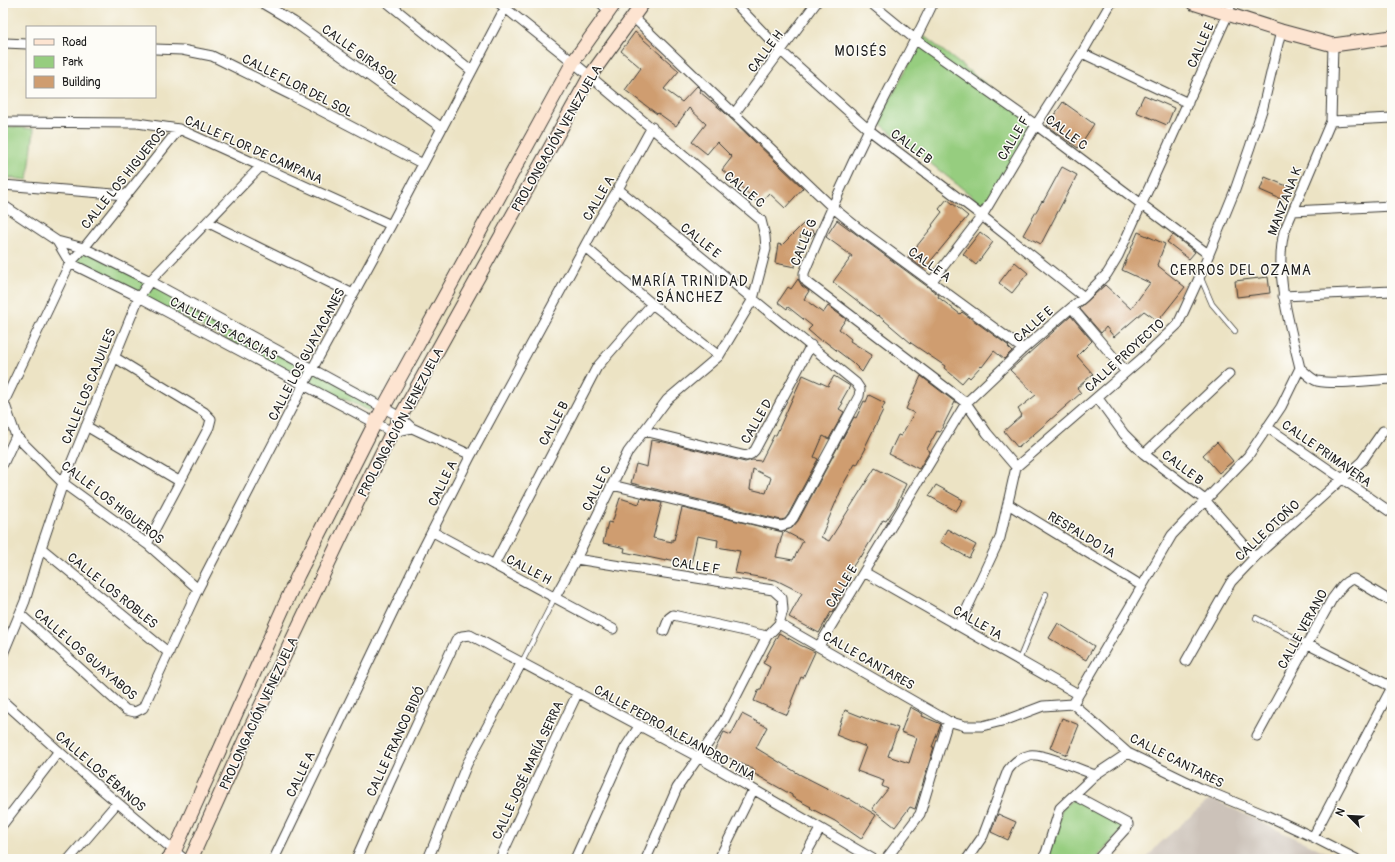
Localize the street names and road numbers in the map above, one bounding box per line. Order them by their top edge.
street label: CALLE E [1184,20,1218,70]
street label: CALLE GIRASOL [318,21,402,88]
street label: CALLE H [745,27,787,76]
street label: CALLE FLOR DEL SOL [239,51,356,121]
street label: PROLONGACIÓN VENEZUELA [508,62,606,215]
street label: CALLE FLOR DE CAMPANA [182,112,326,188]
street label: CALLE C [1042,112,1091,154]
street label: CALLE F [995,113,1033,163]
street label: CALLE LOS HIGUEROS [78,125,170,233]
street label: CALLE B [887,126,935,168]
street label: MANZANA K [1265,165,1305,238]
street label: CALLE C [721,168,768,212]
street label: CALLE A [580,173,618,224]
street label: CALLE G [787,217,821,268]
street label: CALLE E [677,220,724,262]
street label: CALLE A [905,244,954,286]
street label: CALLE LOS GUAYACANES [265,285,349,424]
street label: CALLE LAS ACACIAS [167,294,280,364]
street label: CALLE E [1010,303,1057,346]
street label: CALLE PROYECTO [1082,316,1168,396]
street label: CALLE LOS CAJUILES [58,326,119,447]
street label: PROLONGACIÓN VENEZUELA [355,345,447,500]
street label: CALLE D [738,396,776,447]
street label: CALLE B [536,398,572,448]
street label: CALLE PRIMAVERA [1279,417,1375,491]
street label: CALLE B [1158,447,1206,489]
street label: CALLE A [425,457,461,509]
street label: CALLE LOS HIGUEROS [58,458,167,548]
street label: CALLE C [579,463,615,514]
street label: CALLE OTOÑO [1232,497,1303,565]
street label: RESPALDO 1A [1045,508,1119,562]
street label: CALLE LOS ROBLES [64,549,161,632]
street label: CALLE H [503,551,554,588]
street label: CALLE F [671,554,721,578]
street label: CALLE E [822,562,861,611]
street label: CALLE VERANO [1274,587,1331,672]
street label: CALLE 1A [950,602,1005,644]
street label: CALLE LOS GUAYABOS [31,606,140,704]
street label: CALLE CANTARES [820,628,917,694]
street label: PROLONGACIÓN VENEZUELA [216,634,302,792]
street label: CALLE PEDRO ALEJANDRO PINA [591,682,759,784]
street label: CALLE FRANCO BIDÓ [363,684,428,799]
street label: CALLE JOSÉ MARÍA SERRA [489,698,567,842]
street label: CALLE LOS ÉBANOS [52,728,149,815]
street label: CALLE CANTARES [1127,730,1226,791]
street label: CALLE A [283,748,319,800]

